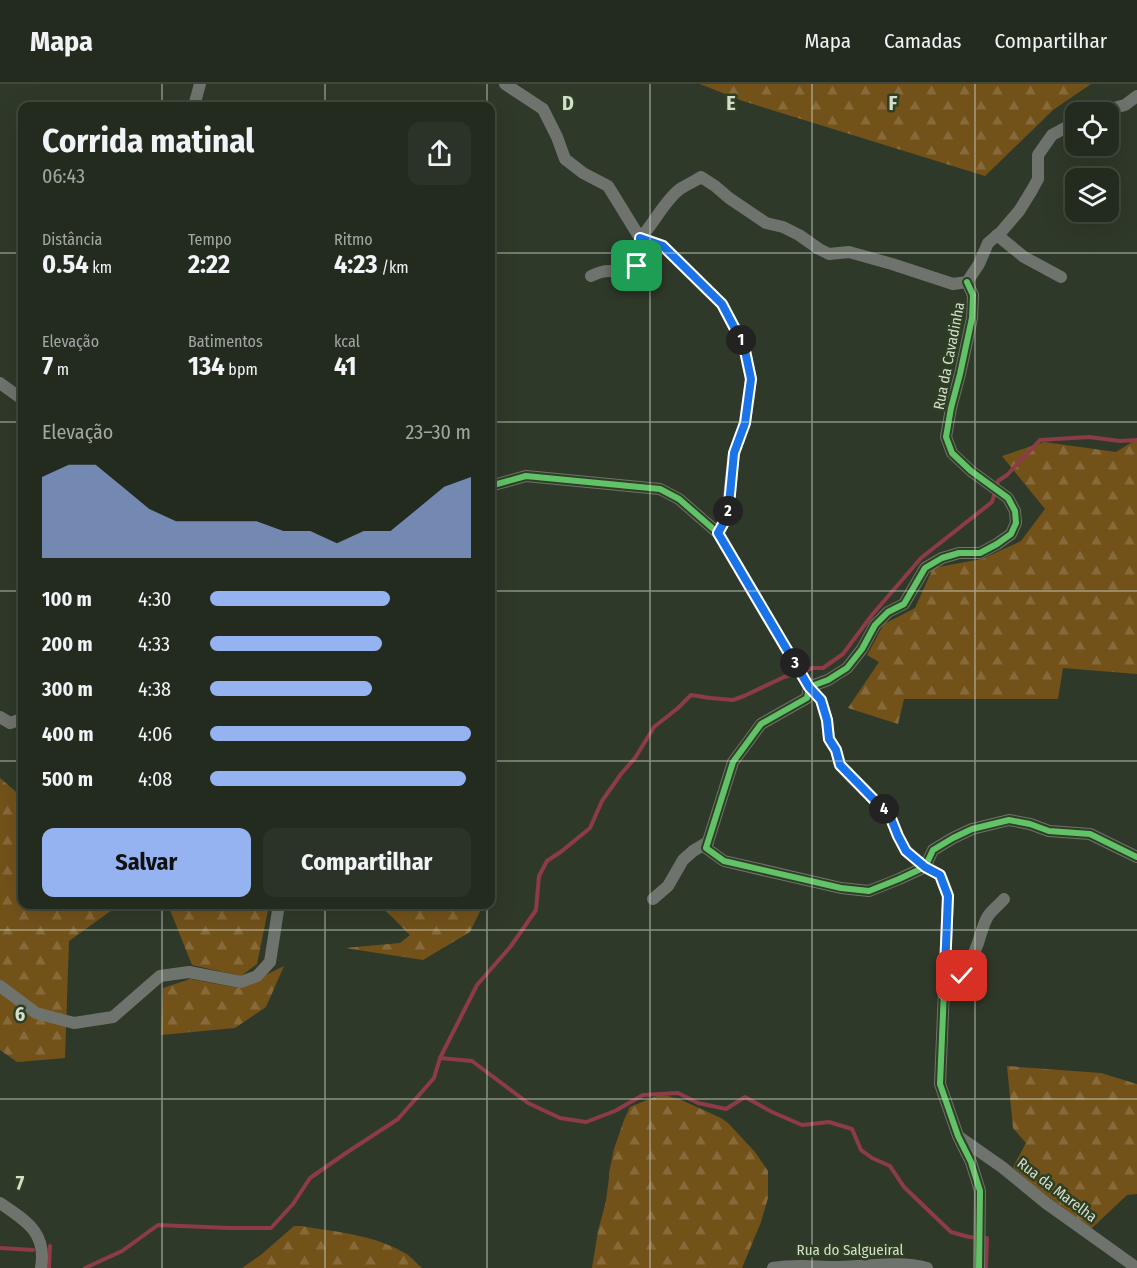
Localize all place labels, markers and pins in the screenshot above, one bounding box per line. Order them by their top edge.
pin [611,240,662,291]
pin: 1 [726,325,756,355]
pin: 2 [713,496,743,526]
pin: 3 [780,648,810,678]
pin: 4 [869,794,899,824]
pin [936,950,987,1001]

